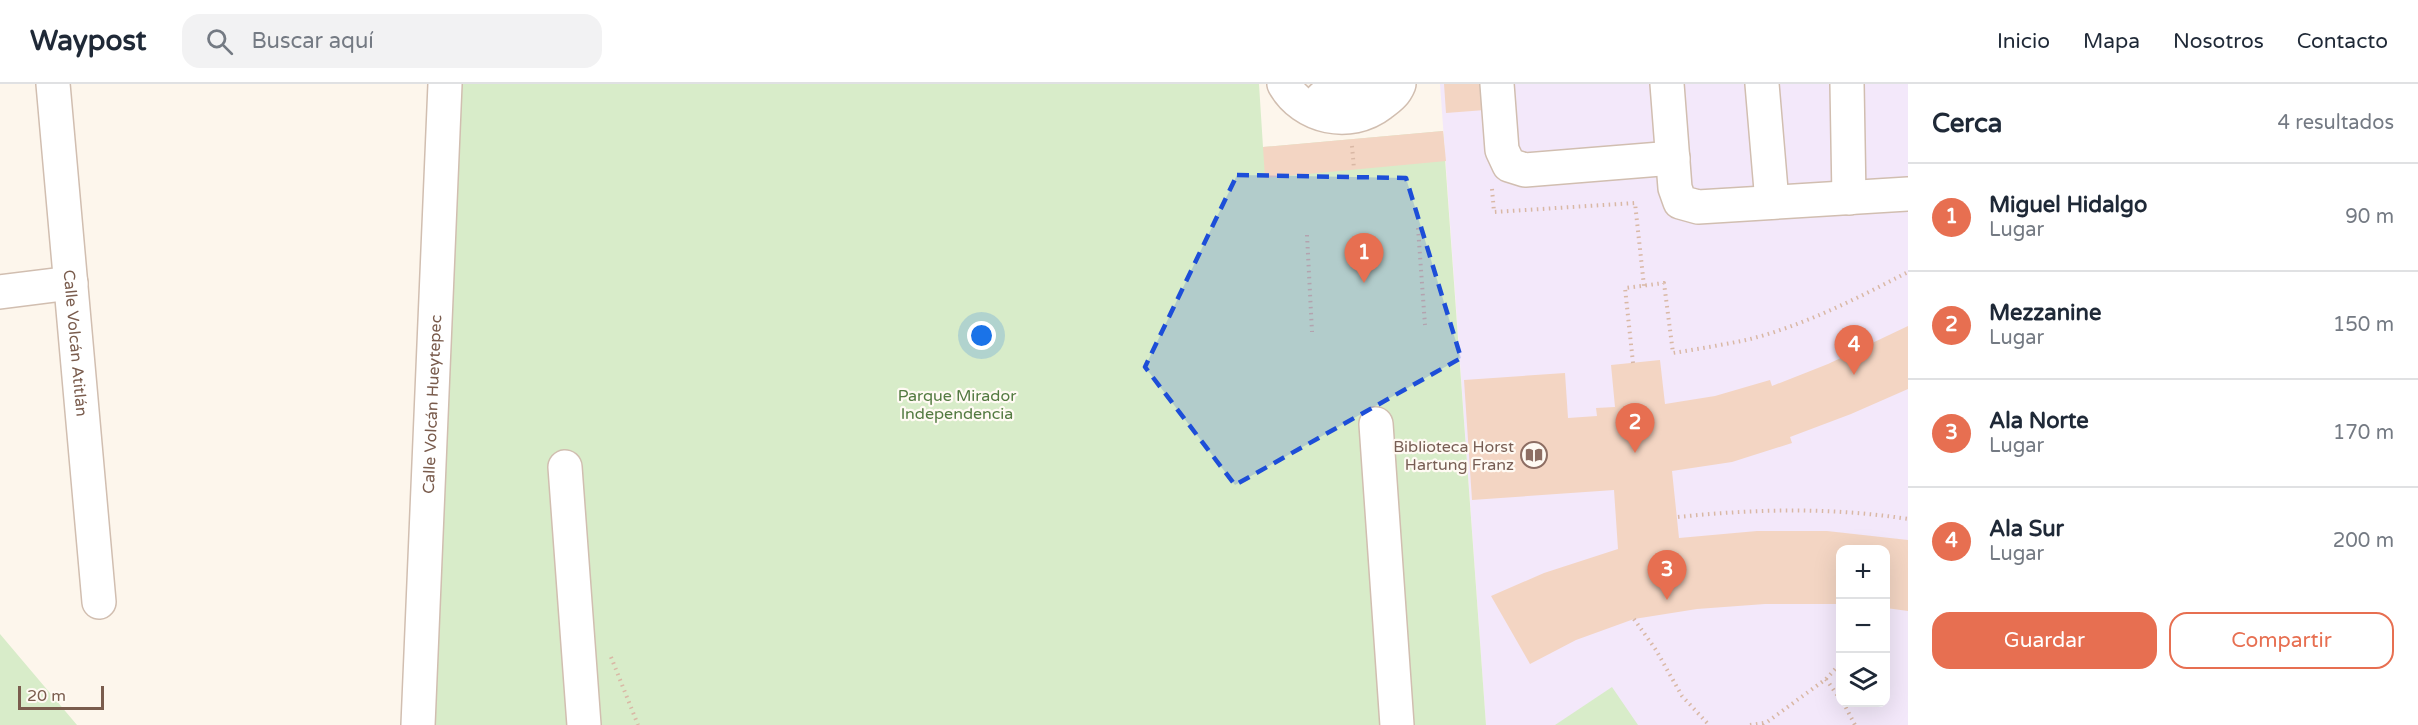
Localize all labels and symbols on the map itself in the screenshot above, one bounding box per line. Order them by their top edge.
pin: 1 [1344,234,1384,283]
street label: Calle Volcán Atitlán [59,269,91,417]
street label: Calle Volcán Hueytepec [419,314,446,494]
your location [967,321,996,350]
pin: 4 [1834,326,1874,375]
park label: Parque Mirador Independencia [898,386,1017,424]
pin: 2 [1616,404,1654,453]
place label: Biblioteca Horst Hartung Franz [1393,437,1514,475]
library icon: Biblioteca Horst Hartung Franz [1519,440,1549,470]
pin: 3 [1648,550,1686,600]
scale bar [18,683,104,710]

